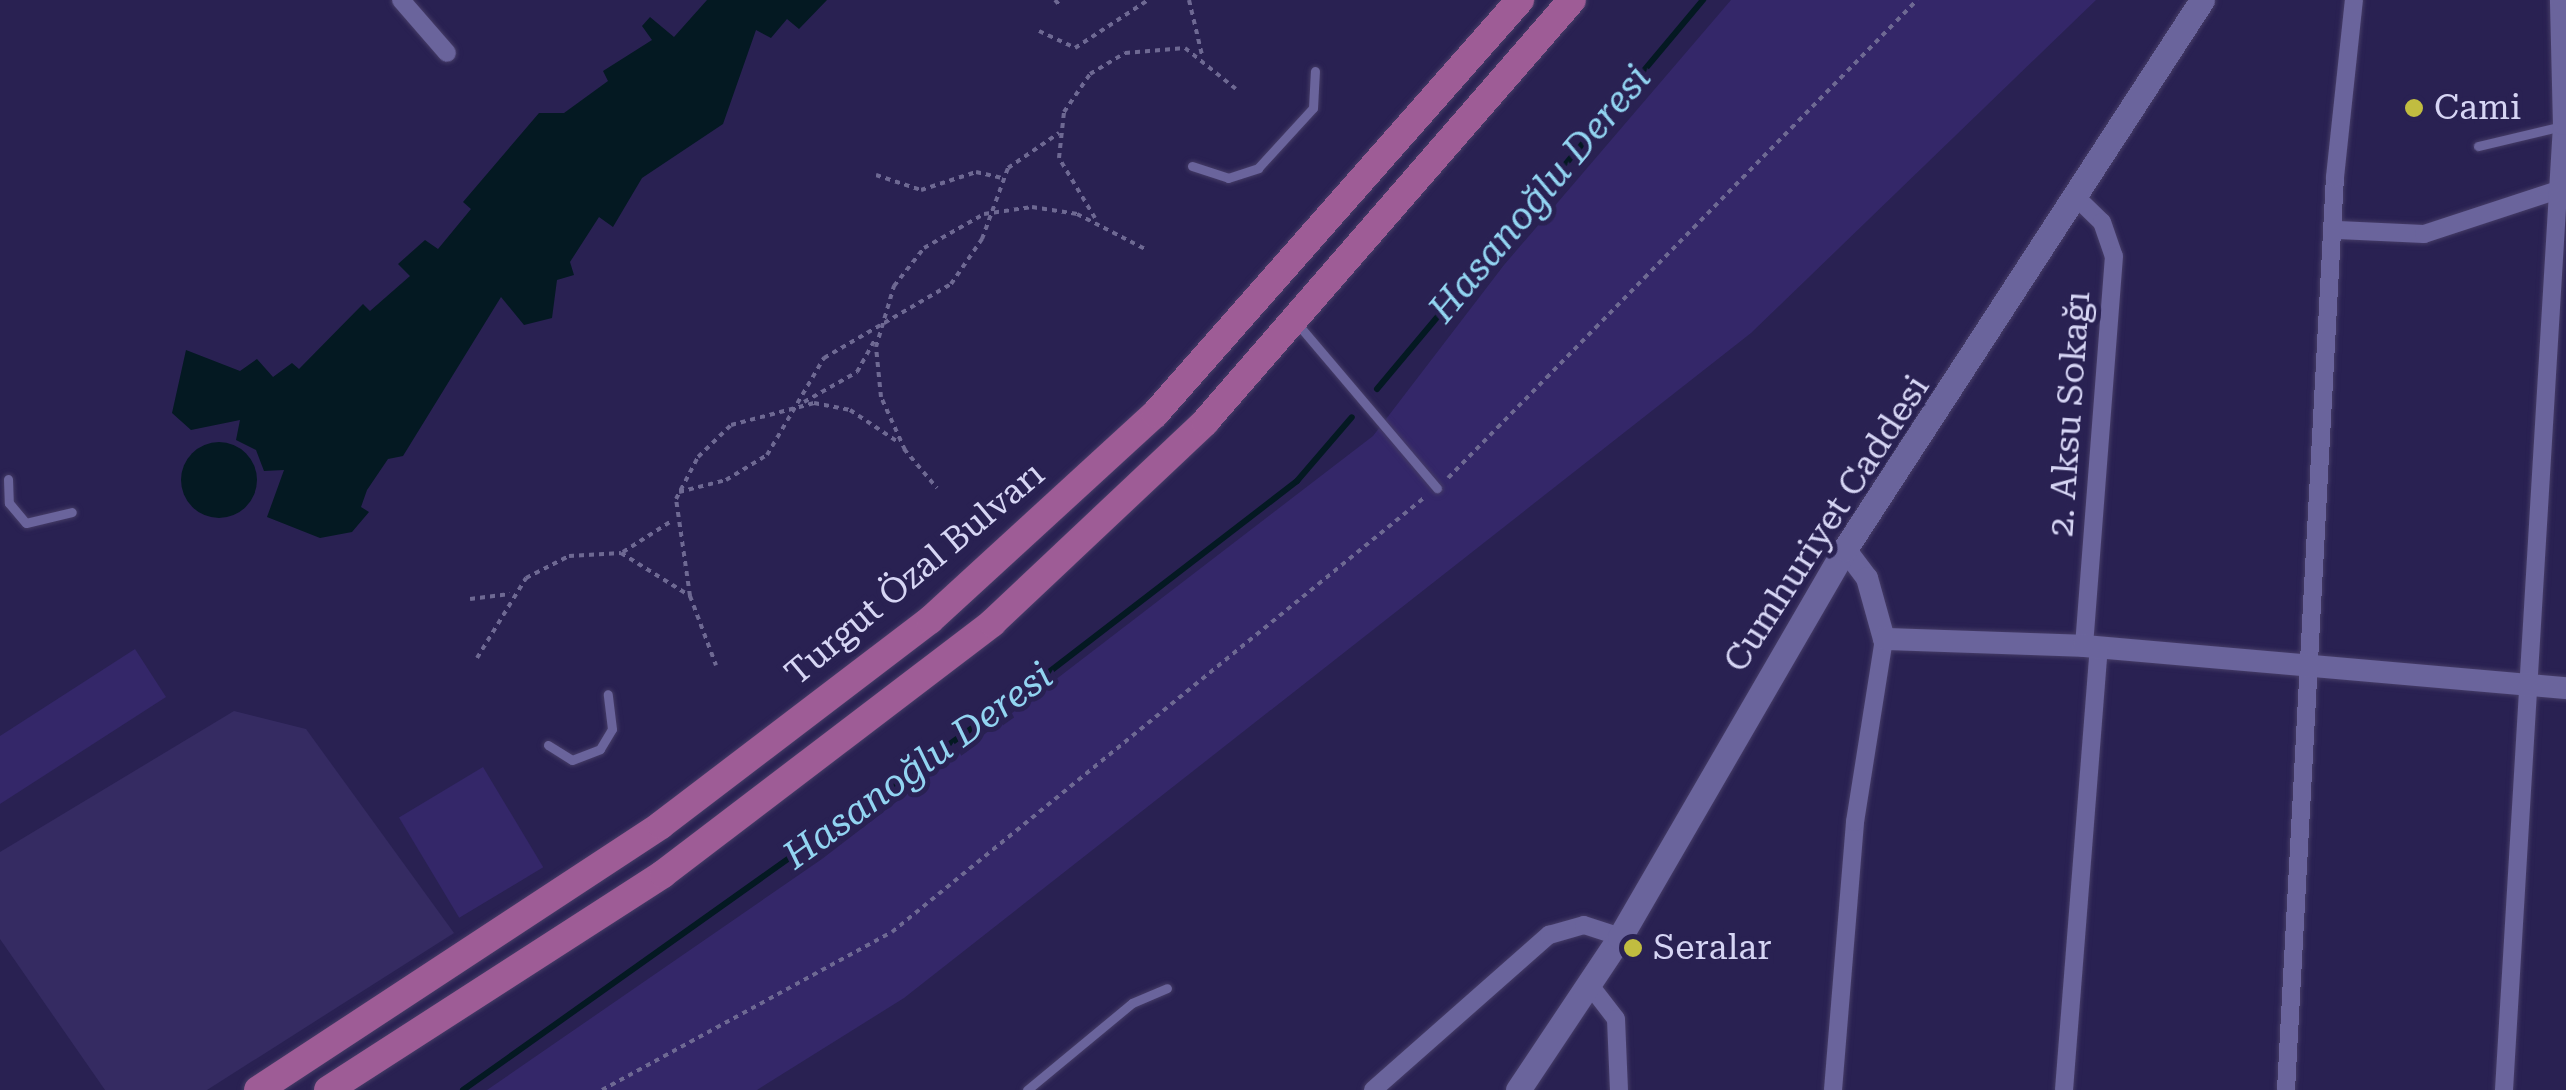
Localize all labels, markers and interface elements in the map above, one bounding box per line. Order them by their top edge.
water label: Hasanoğlu Deresi [1419,56,1661,332]
place label: Cami [2434,87,2521,129]
marker: Cami [2403,97,2425,119]
street label: 2. Aksu Sokağı [2040,290,2100,538]
street label: Cumhuriyet Caddesi [1715,368,1939,680]
street label: Turgut Özal Bulvarı [777,453,1053,695]
water label: Hasanoğlu Deresi [775,653,1061,879]
place label: Seralar [1653,927,1772,969]
marker: Seralar [1622,937,1644,959]

